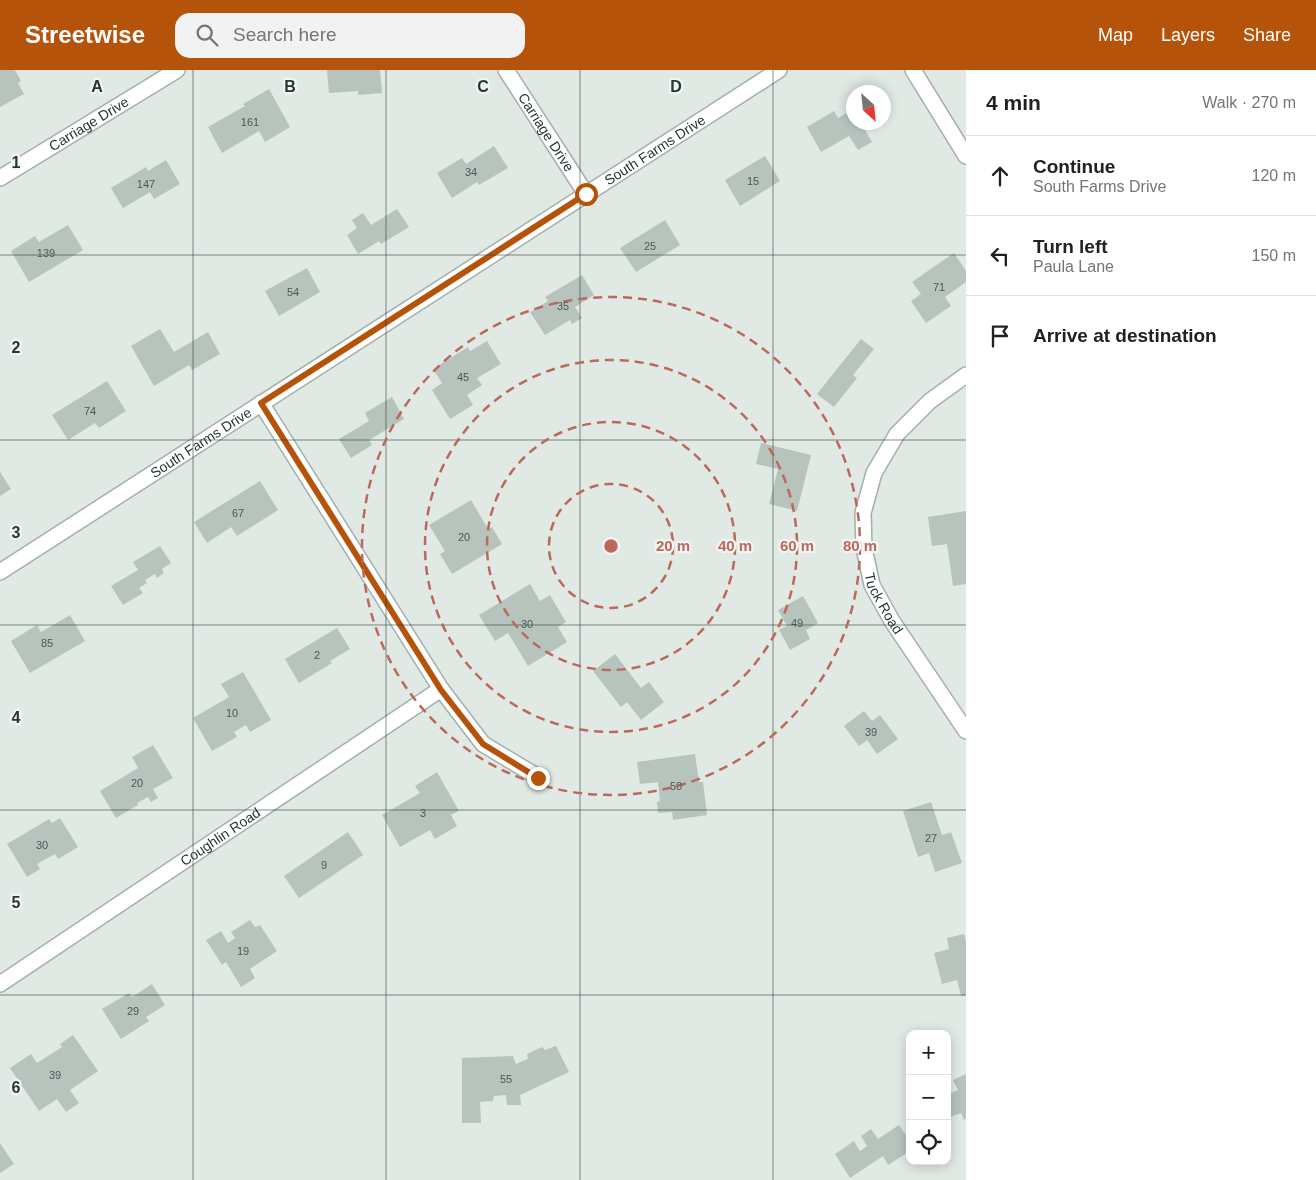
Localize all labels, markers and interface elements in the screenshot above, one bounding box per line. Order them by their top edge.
search box [175,13,525,58]
text: Streetwise [25,21,145,48]
icon: search [193,21,221,49]
text: Search here [233,24,337,45]
text: Map [1098,25,1133,45]
text: Layers [1161,25,1215,45]
text: Share [1243,25,1291,45]
text: A [91,78,103,95]
text: B [284,78,296,95]
text: C [477,78,489,95]
text: D [670,78,682,95]
north arrow [846,85,891,130]
street label: Carriage Drive [515,90,577,175]
text: 4 min [986,91,1041,114]
street label: Carriage Drive [46,93,132,154]
text: Walk · 270 m [1202,94,1296,111]
street label: South Farms Drive [601,112,708,188]
house number: 161 [241,116,259,128]
text: 1 [12,154,21,171]
text: Continue [1033,156,1115,177]
icon: ahead [986,162,1014,190]
house number: 34 [465,166,477,178]
text: 120 m [1252,167,1296,184]
house number: 15 [747,175,759,187]
house number: 147 [137,178,155,190]
text: South Farms Drive [1033,178,1166,195]
route start [575,183,598,206]
text: Turn left [1033,236,1108,257]
house number: 25 [644,240,656,252]
icon: left [986,242,1014,270]
house number: 139 [37,247,55,259]
text: 150 m [1252,247,1296,264]
text: Paula Lane [1033,258,1114,275]
house number: 71 [933,281,945,293]
house number: 54 [287,286,299,298]
house number: 35 [557,300,569,312]
icon: arrive [986,322,1014,350]
text: Arrive at destination [1033,325,1217,346]
text: 2 [12,339,21,356]
house number: 45 [457,371,469,383]
street label: South Farms Drive [147,404,255,481]
house number: 74 [84,405,96,417]
house number: 67 [232,507,244,519]
text: 3 [12,524,21,541]
house number: 20 [458,531,470,543]
centre of rings [602,537,620,555]
text: 20 m [656,537,690,554]
text: 40 m [718,537,752,554]
text: 60 m [780,537,814,554]
text: 80 m [843,537,877,554]
street label: Tuck Road [862,571,906,637]
house number: 49 [791,617,803,629]
house number: 30 [521,618,533,630]
house number: 85 [41,637,53,649]
house number: 2 [314,649,320,661]
house number: 10 [226,707,238,719]
text: 4 [12,709,21,726]
house number: 39 [865,726,877,738]
route end [527,767,550,790]
house number: 20 [131,777,143,789]
house number: 50 [670,780,682,792]
street label: Coughlin Road [177,804,263,869]
house number: 3 [420,807,426,819]
house number: 27 [925,832,937,844]
house number: 30 [36,839,48,851]
house number: 9 [321,859,327,871]
text: 5 [12,894,21,911]
house number: 19 [237,945,249,957]
house number: 29 [127,1005,139,1017]
map controls [906,1030,951,1165]
button: + [906,1030,951,1075]
house number: 39 [49,1069,61,1081]
house number: 55 [500,1073,512,1085]
button: − [906,1075,951,1120]
text: 6 [12,1079,21,1096]
button: locate [906,1120,951,1165]

